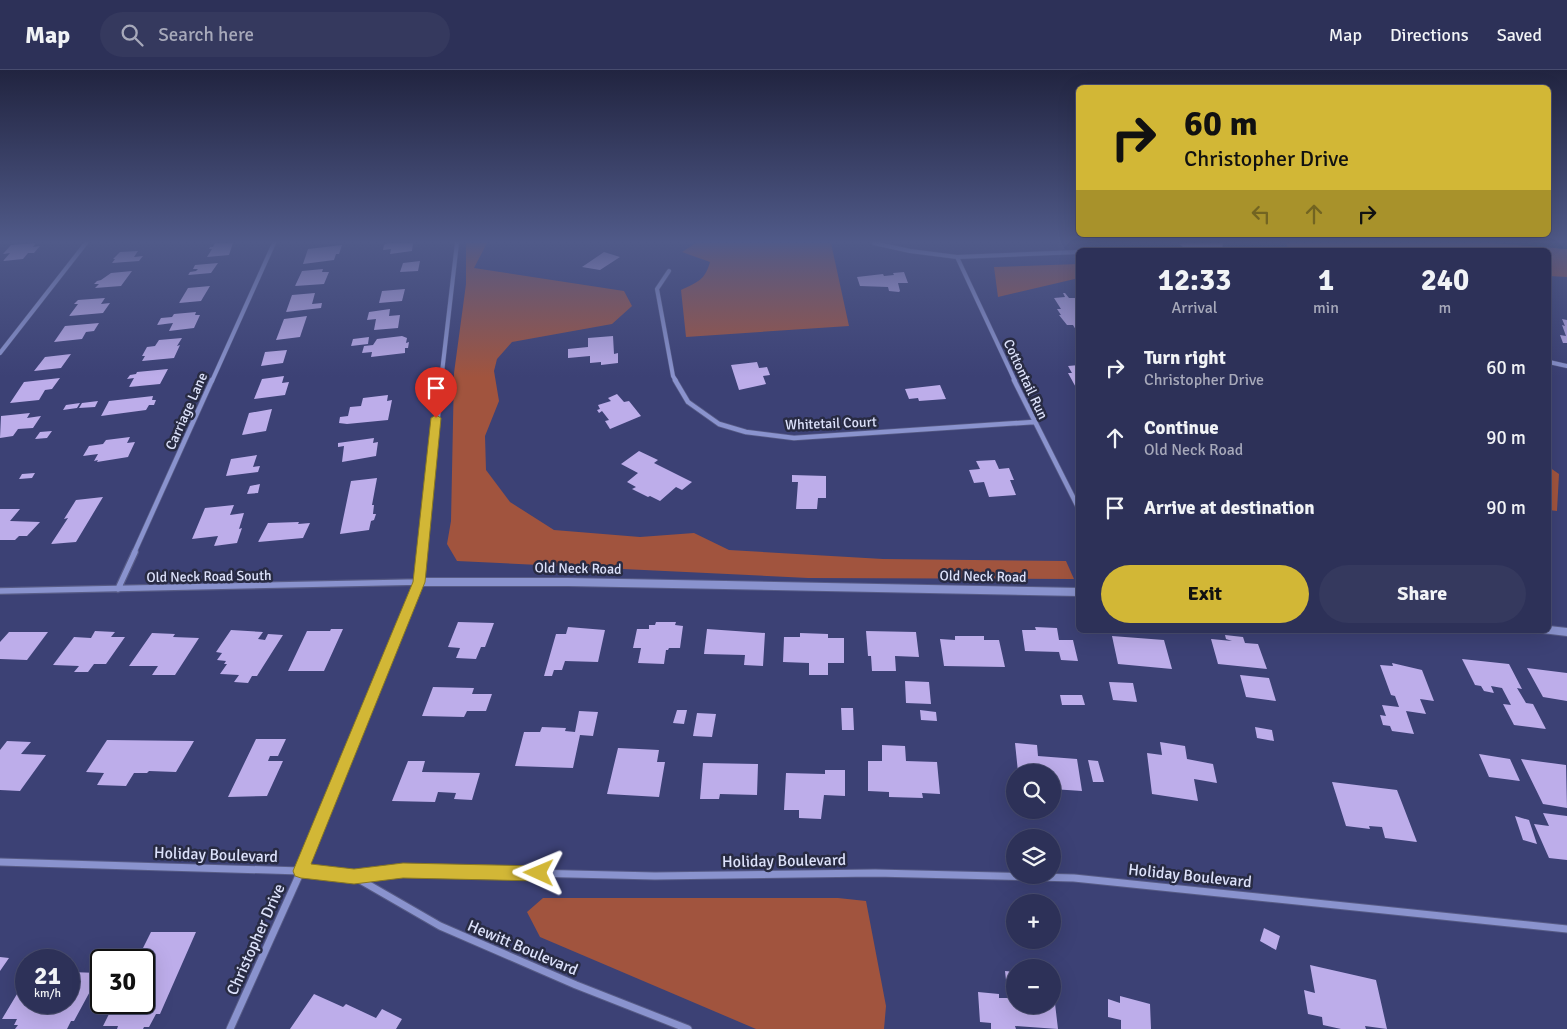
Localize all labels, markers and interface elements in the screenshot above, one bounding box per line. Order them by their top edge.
search box [100,12,450,57]
text: Map [25,20,70,50]
icon: search [118,21,146,49]
text: Search here [158,23,254,47]
text: Map [1329,24,1362,46]
text: Directions [1390,24,1469,46]
text: Saved [1497,24,1542,46]
text: 60 m [1184,102,1258,145]
icon: right [1101,105,1166,170]
text: Christopher Drive [1184,145,1349,172]
icon: left [1247,200,1275,228]
icon: ahead [1300,200,1328,228]
icon: right [1353,200,1381,228]
text: 12:33 [1158,262,1231,299]
text: 1 [1318,262,1334,299]
text: 240 [1421,262,1469,299]
text: Arrival [1171,298,1218,318]
text: min [1313,298,1339,318]
text: m [1439,298,1451,318]
street label: Cottontail Run [1000,336,1052,422]
text: Turn right [1144,346,1226,370]
icon: right [1101,354,1129,382]
text: 60 m [1486,356,1526,380]
pin [415,367,457,418]
street label: Carriage Lane [162,370,211,453]
text: Christopher Drive [1144,370,1264,390]
icon: arrive [422,374,450,402]
street label: Whitetail Court [785,413,877,434]
text: Continue [1144,416,1219,440]
icon: ahead [1101,424,1129,452]
text: 90 m [1486,426,1526,450]
text: Old Neck Road [1144,440,1243,460]
icon: arrive [1101,494,1129,522]
text: Arrive at destination [1144,496,1315,520]
text: 90 m [1486,496,1526,520]
street label: Old Neck Road [534,559,622,578]
button: Exit [1101,565,1309,623]
button: Share [1319,565,1526,623]
street label: Old Neck Road South [146,567,272,586]
street label: Old Neck Road [939,567,1027,586]
map controls [1006,764,1061,1014]
button: search [1006,764,1061,819]
button: layers [1006,829,1061,884]
street label: Holiday Boulevard [154,843,278,867]
position arrow [512,846,564,898]
street label: Holiday Boulevard [722,850,846,872]
street label: Holiday Boulevard [1127,860,1253,892]
street label: Christopher Drive [222,881,289,998]
button: + [1006,894,1061,949]
street label: Hewitt Boulevard [464,916,581,980]
speed limit sign: 30 [90,949,155,1014]
button: − [1006,959,1061,1014]
text: 21 [34,960,61,991]
text: km/h [34,986,61,1001]

